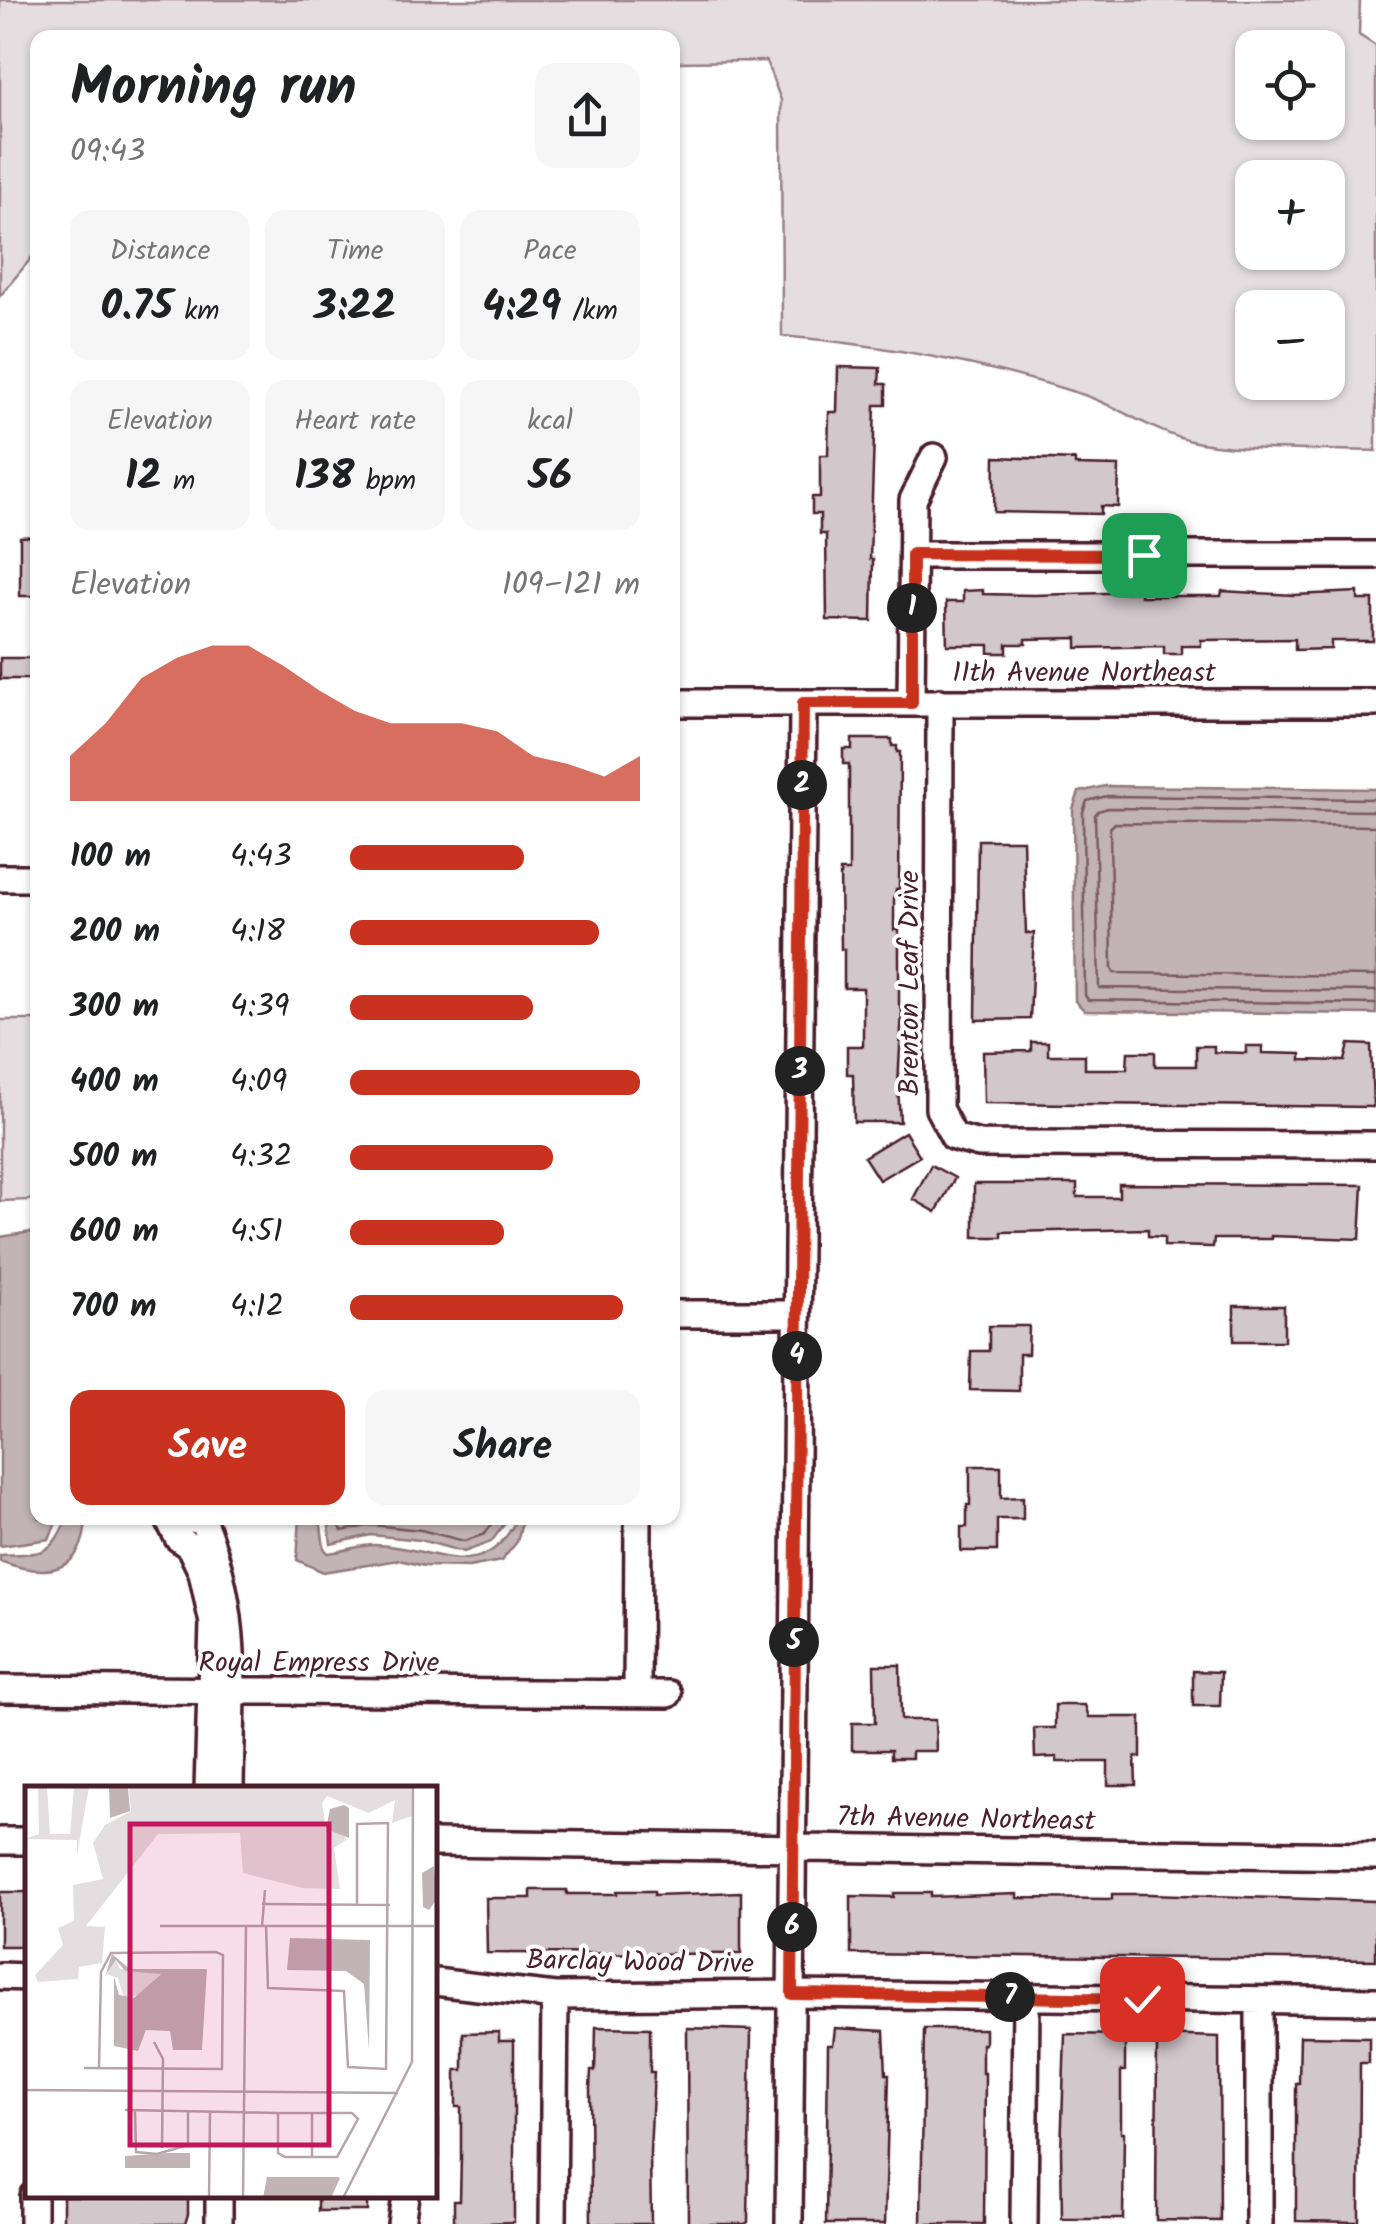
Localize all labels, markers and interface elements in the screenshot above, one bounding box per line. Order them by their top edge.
map controls [1235,30,1345,400]
button: locate [1235,30,1345,140]
text: Morning run [70,46,357,133]
button: share [535,63,640,168]
text: 09:43 [70,127,145,178]
button: + [1235,160,1345,270]
text: Distance [110,229,210,274]
text: Time [327,229,383,274]
text: Pace [523,229,577,274]
text: 0.75 [100,274,173,341]
text: 3:22 [314,274,396,341]
text: 4:29 [482,274,561,341]
text: km [173,289,220,334]
text: /km [561,289,618,334]
button: − [1235,290,1345,400]
text: Elevation [107,399,213,444]
text: Heart rate [294,399,416,444]
text: kcal [527,399,573,444]
text: 12 [125,444,162,511]
text: 138 [294,444,354,511]
text: 56 [528,444,572,511]
text: m [162,459,195,504]
text: bpm [354,459,416,504]
pin [1102,513,1187,598]
icon: arrive [1117,528,1172,583]
text: Elevation [70,560,191,611]
text: 109–121 m [502,560,640,611]
pin: 1 [887,583,937,633]
text: 1 [908,585,916,630]
street label: 11th Avenue Northeast [952,651,1217,696]
pin: 2 [777,760,827,810]
text: 2 [794,762,810,807]
text: 100 m [70,832,151,883]
text: 4:43 [230,832,291,883]
street label: Brenton Leaf Drive [888,870,933,1096]
text: 200 m [70,907,160,958]
text: 4:18 [230,907,285,958]
text: 300 m [70,982,159,1033]
text: 4:39 [230,982,289,1033]
pin: 3 [775,1046,825,1096]
text: 3 [792,1048,808,1093]
text: 400 m [70,1057,159,1108]
text: 4:09 [230,1057,287,1108]
text: 500 m [70,1132,158,1183]
text: 4:32 [230,1132,292,1183]
text: 600 m [70,1207,159,1258]
text: 4:51 [230,1207,283,1258]
text: 700 m [70,1282,156,1333]
text: 4:12 [230,1282,284,1333]
pin: 4 [772,1331,822,1381]
text: 4 [789,1333,805,1378]
button: Save [70,1390,345,1505]
button: Share [365,1390,640,1505]
pin: 5 [769,1617,819,1667]
text: 5 [787,1619,801,1664]
street label: Royal Empress Drive [199,1641,440,1686]
inset map [25,1786,438,2199]
street label: 7th Avenue Northeast [836,1795,1097,1845]
pin: 6 [767,1902,817,1952]
text: 6 [784,1904,800,1949]
street label: Barclay Wood Drive [526,1939,755,1987]
pin [1100,1957,1185,2042]
pin: 7 [985,1972,1035,2022]
icon: check [1115,1972,1170,2027]
text: 7 [1003,1974,1017,2019]

